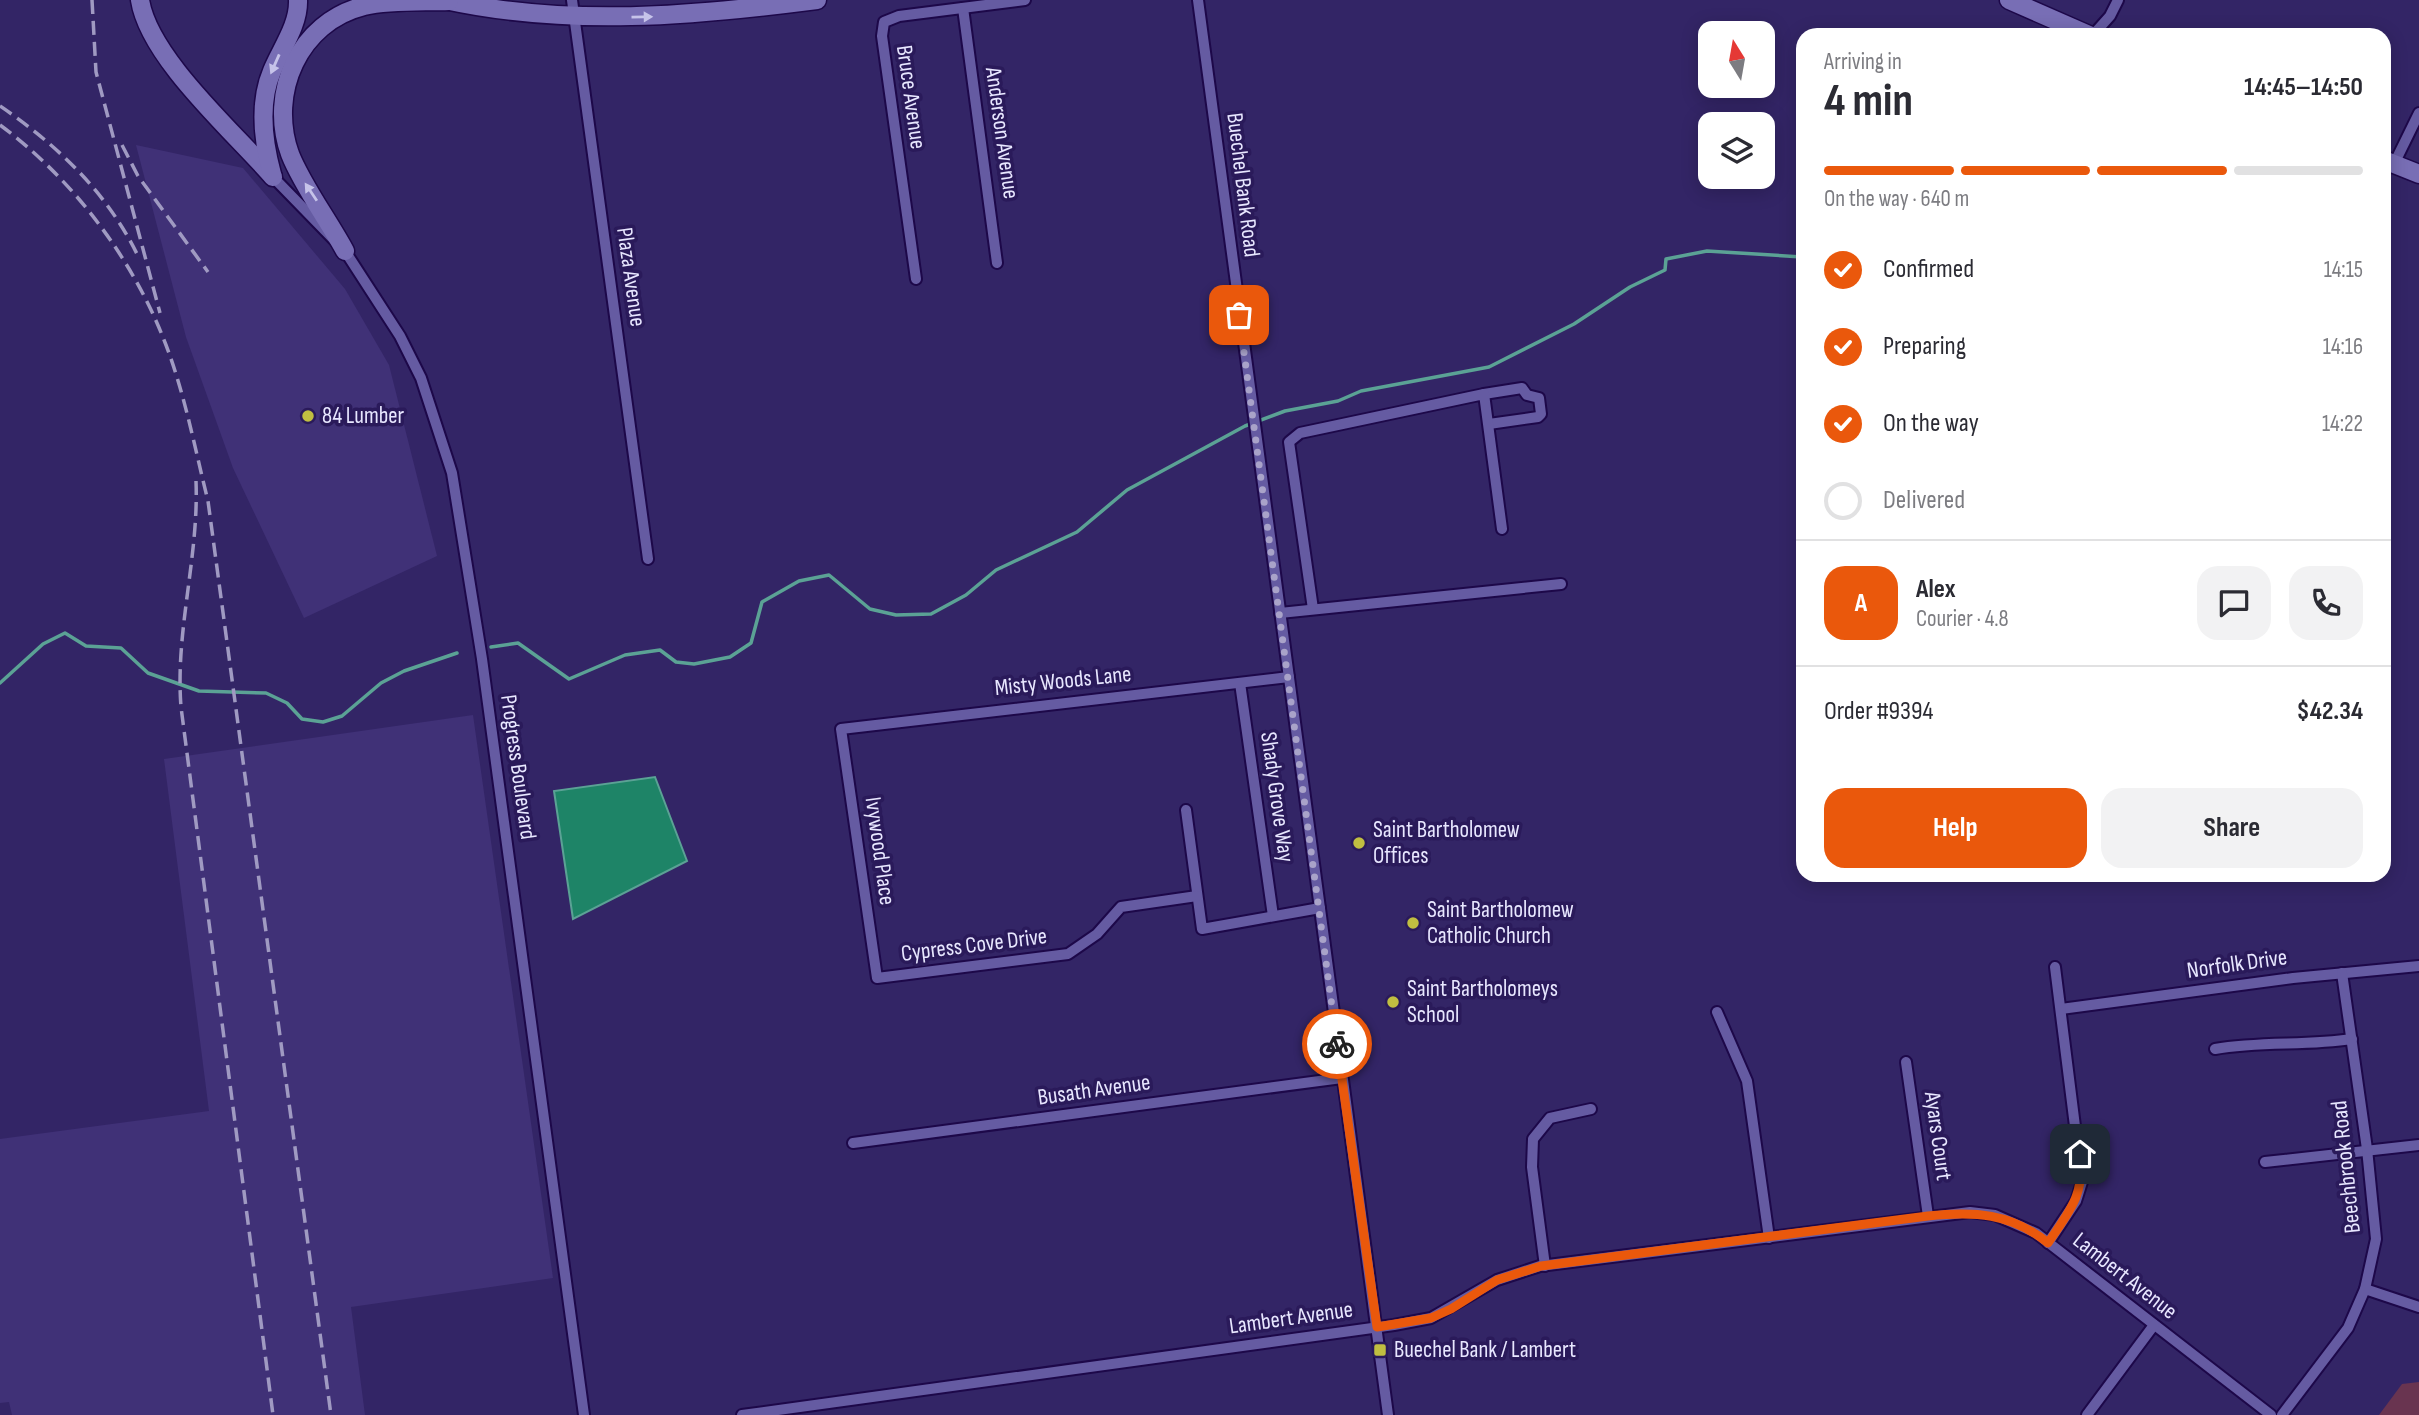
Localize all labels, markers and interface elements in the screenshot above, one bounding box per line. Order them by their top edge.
one-way arrow [631,11,653,23]
north arrow [1698,21,1774,98]
map controls [1698,21,1775,189]
street label: Bruce Avenue [890,43,932,151]
text: Arriving in [1824,48,1902,76]
one-way arrow [269,53,280,74]
street label: Anderson Avenue [979,64,1025,201]
text: 14:45–14:50 [2244,72,2363,103]
text: 4 min [1824,74,1913,129]
street label: Buechel Bank Road [1220,111,1266,259]
button: layers [1698,112,1775,189]
one-way arrow [305,182,318,202]
text: On the way · 640 m [1824,185,1969,213]
street label: Plaza Avenue [610,226,652,328]
icon: check [1824,251,1862,289]
text: Confirmed [1883,254,1974,285]
text: 14:15 [2324,256,2363,284]
pin [1209,285,1269,345]
icon: bag [1220,296,1258,334]
icon: check [1824,328,1862,366]
text: Preparing [1883,331,1966,362]
text: 14:16 [2323,333,2363,361]
place label: 84 Lumber [322,402,404,430]
icon: check [1824,405,1862,443]
marker: 84 Lumber [300,408,316,424]
text: On the way [1883,408,1979,439]
text: 14:22 [2322,410,2363,438]
text: Delivered [1883,485,1965,516]
button: chat [2197,566,2271,640]
button: phone [2289,566,2363,640]
text: Alex [1916,574,1956,605]
text: A [1855,588,1867,619]
text: Courier · 4.8 [1916,605,2009,633]
street label: Misty Woods Lane [993,660,1133,702]
street label: Progress Boulevard [494,693,542,841]
text: Order #9394 [1824,696,1933,727]
text: $42.34 [2296,696,2363,727]
street label: Shady Grove Way [1254,730,1300,864]
button: Help [1824,788,2087,868]
button: Share [2101,788,2363,868]
street label: Ivywood Place [859,795,901,907]
place label: Saint Bartholomew Offices [1373,816,1520,870]
marker: Saint Bartholomew Offices [1351,835,1367,851]
place label: Saint Bartholomew Catholic Church [1427,896,1574,950]
marker: Saint Bartholomew Catholic Church [1405,915,1421,931]
street label: Cypress Cove Drive [899,922,1049,968]
street label: Norfolk Drive [2185,943,2289,985]
place label: Saint Bartholomeys School [1407,975,1558,1029]
marker: Saint Bartholomeys School [1385,994,1401,1010]
courier [1302,1009,1372,1079]
icon: bike [1318,1025,1356,1063]
street label: Busath Avenue [1036,1068,1152,1112]
street label: Ayars Court [1918,1089,1958,1182]
street label: Beechbrook Road [2325,1099,2367,1235]
pin [2050,1124,2110,1184]
icon: home [2061,1135,2099,1173]
street label: Lambert Avenue [2067,1227,2183,1325]
street label: Lambert Avenue [1227,1295,1355,1341]
place label: Buechel Bank / Lambert [1394,1336,1576,1364]
marker: Buechel Bank / Lambert [1372,1342,1388,1358]

